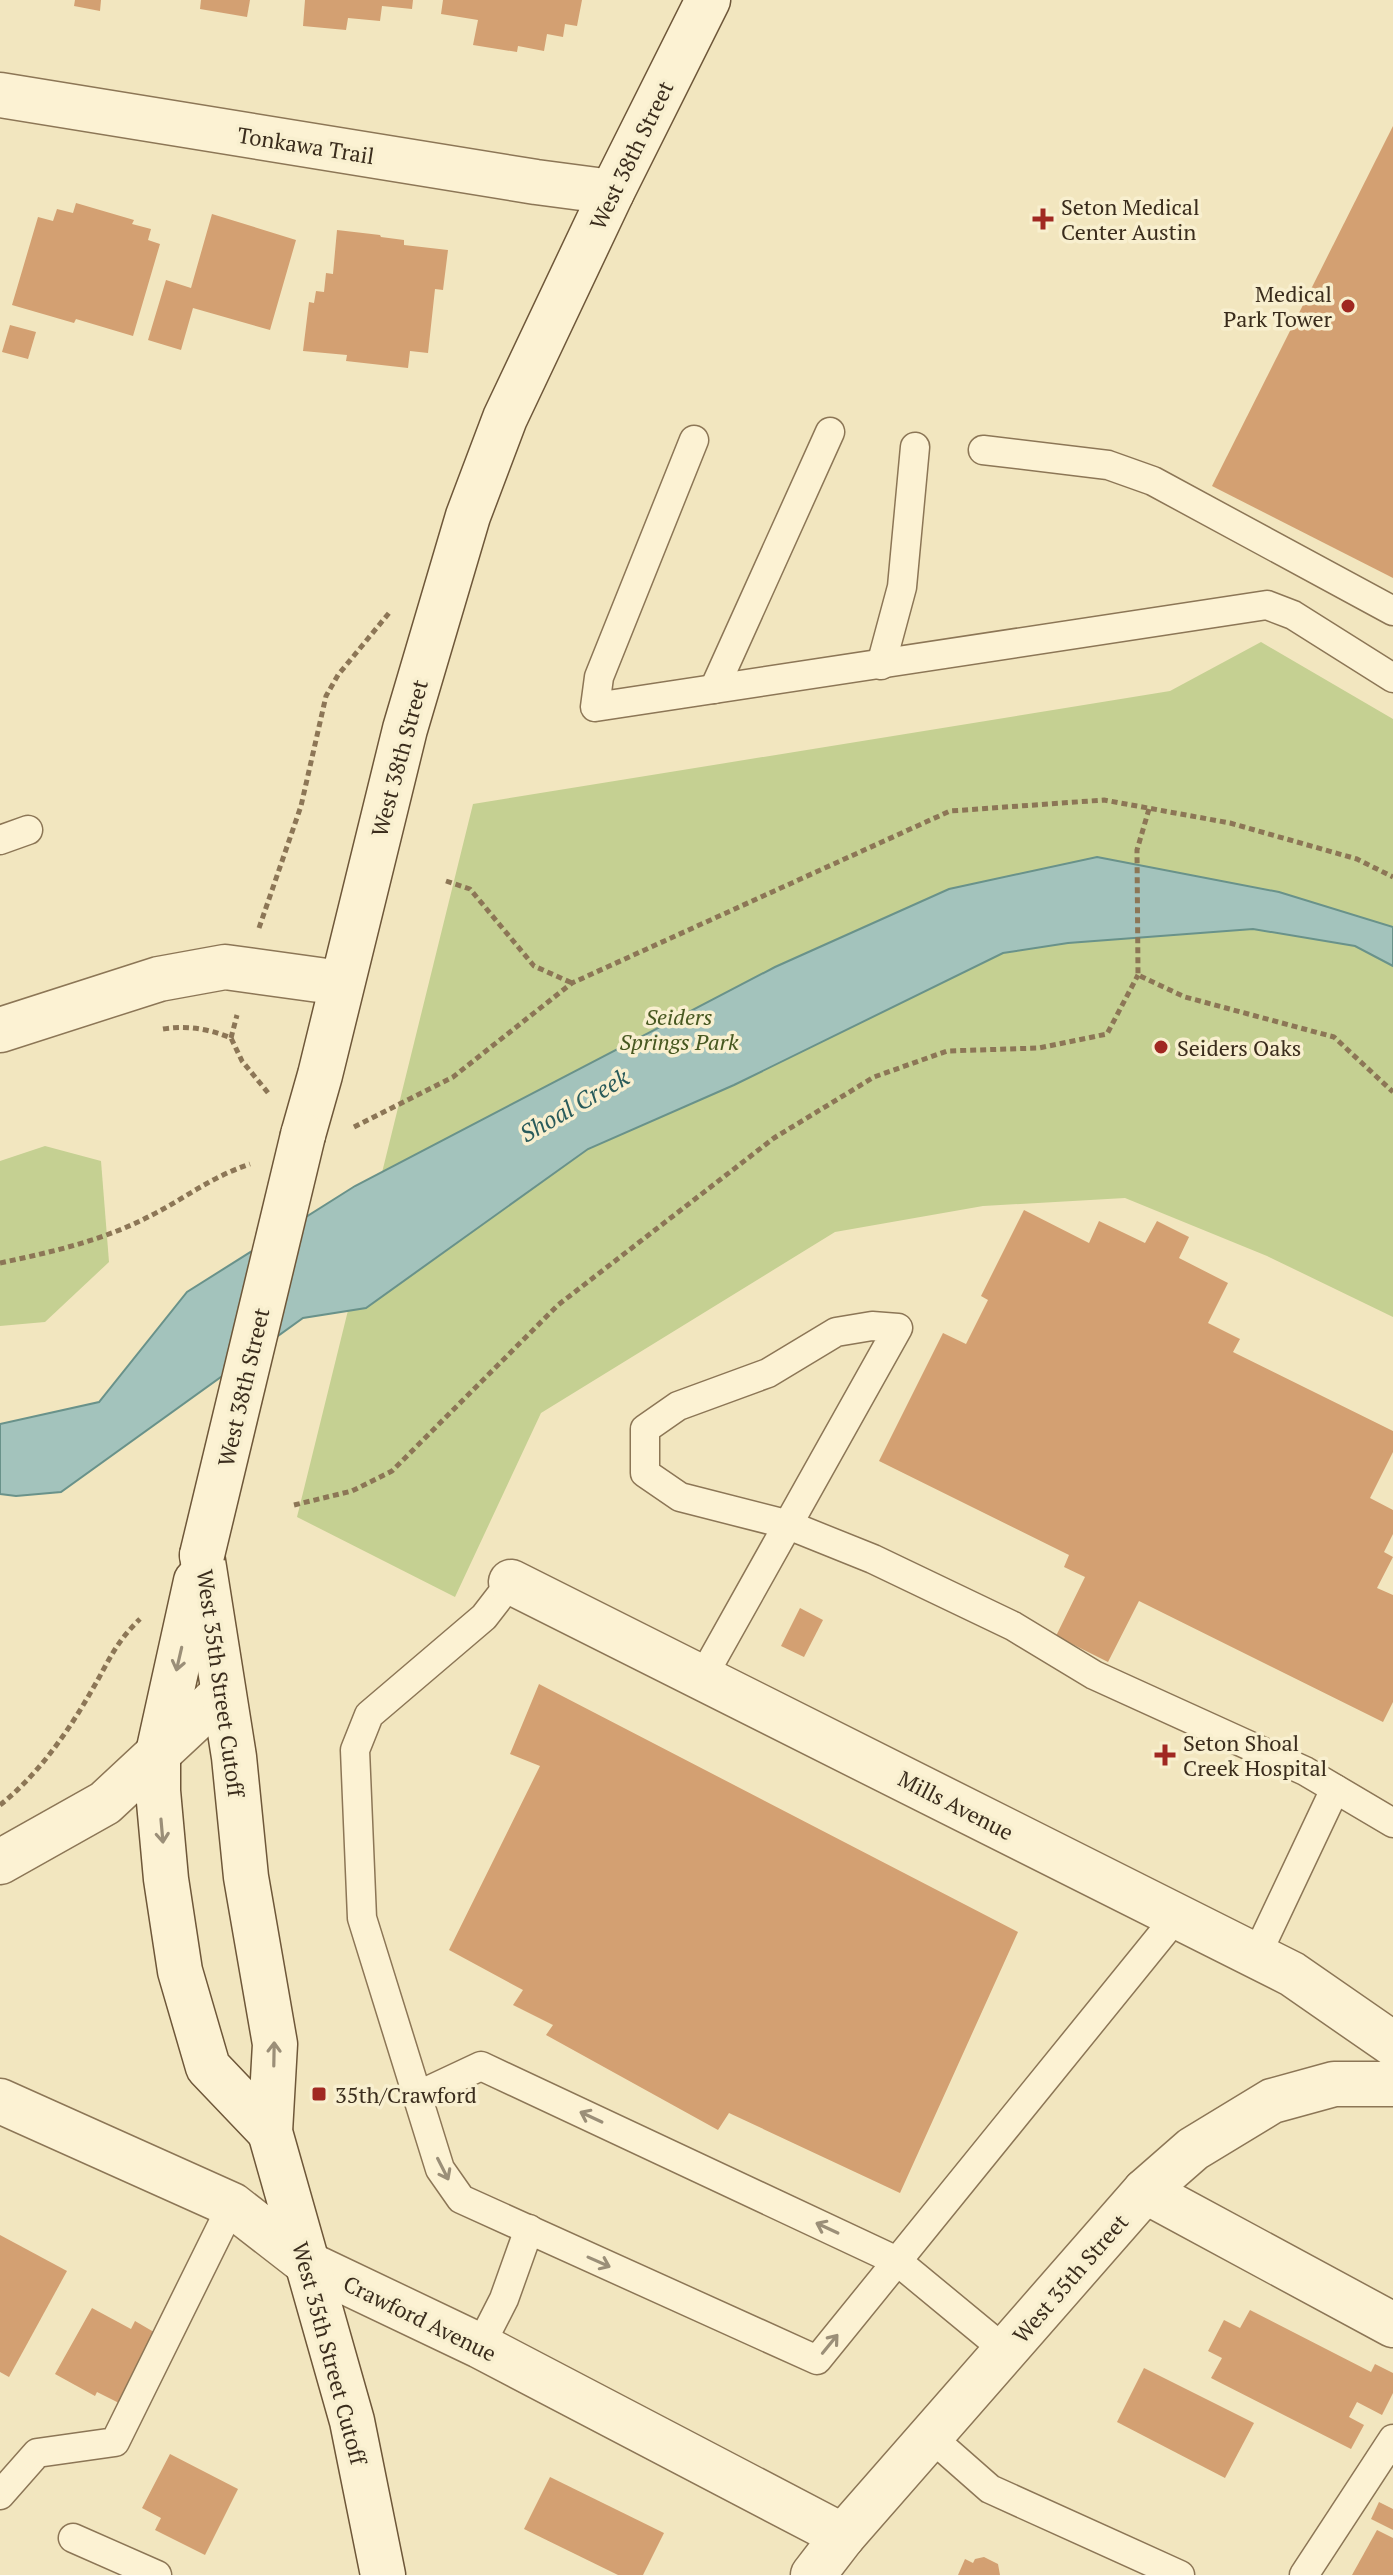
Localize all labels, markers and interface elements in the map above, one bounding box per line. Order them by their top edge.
street label: West 38th Street [583,76,679,234]
street label: Tonkawa Trail [235,120,377,170]
place label: Seton Medical Center Austin [1061,192,1200,246]
marker: Seton Medical Center Austin [1032,208,1054,230]
place label: Medical Park Tower [1223,279,1333,333]
marker: Medical Park Tower [1339,297,1357,315]
street label: West 38th Street [364,676,434,840]
park label: Seiders Springs Park [620,1002,739,1056]
place label: Seiders Oaks [1177,1033,1301,1062]
marker: Seiders Oaks [1152,1038,1170,1056]
water label: Shoal Creek [514,1061,635,1149]
street label: West 38th Street [211,1305,275,1469]
street label: West 35th Street Cutoff [191,1567,252,1800]
one-way arrow [171,1645,186,1671]
place label: Seton Shoal Creek Hospital [1183,1728,1327,1782]
marker: Seton Shoal Creek Hospital [1154,1744,1176,1766]
street label: Mills Avenue [894,1764,1018,1846]
one-way arrow [154,1817,169,1844]
one-way arrow [266,2041,282,2068]
place label: 35th/Crawford [335,2080,477,2109]
marker: 35th/Crawford [310,2085,328,2103]
one-way arrow [580,2109,604,2124]
one-way arrow [435,2156,451,2180]
street label: West 35th Street [1006,2207,1134,2349]
one-way arrow [815,2220,839,2235]
street label: West 35th Street Cutoff [286,2238,374,2469]
one-way arrow [587,2255,611,2270]
street label: Crawford Avenue [339,2268,501,2368]
one-way arrow [821,2334,839,2355]

